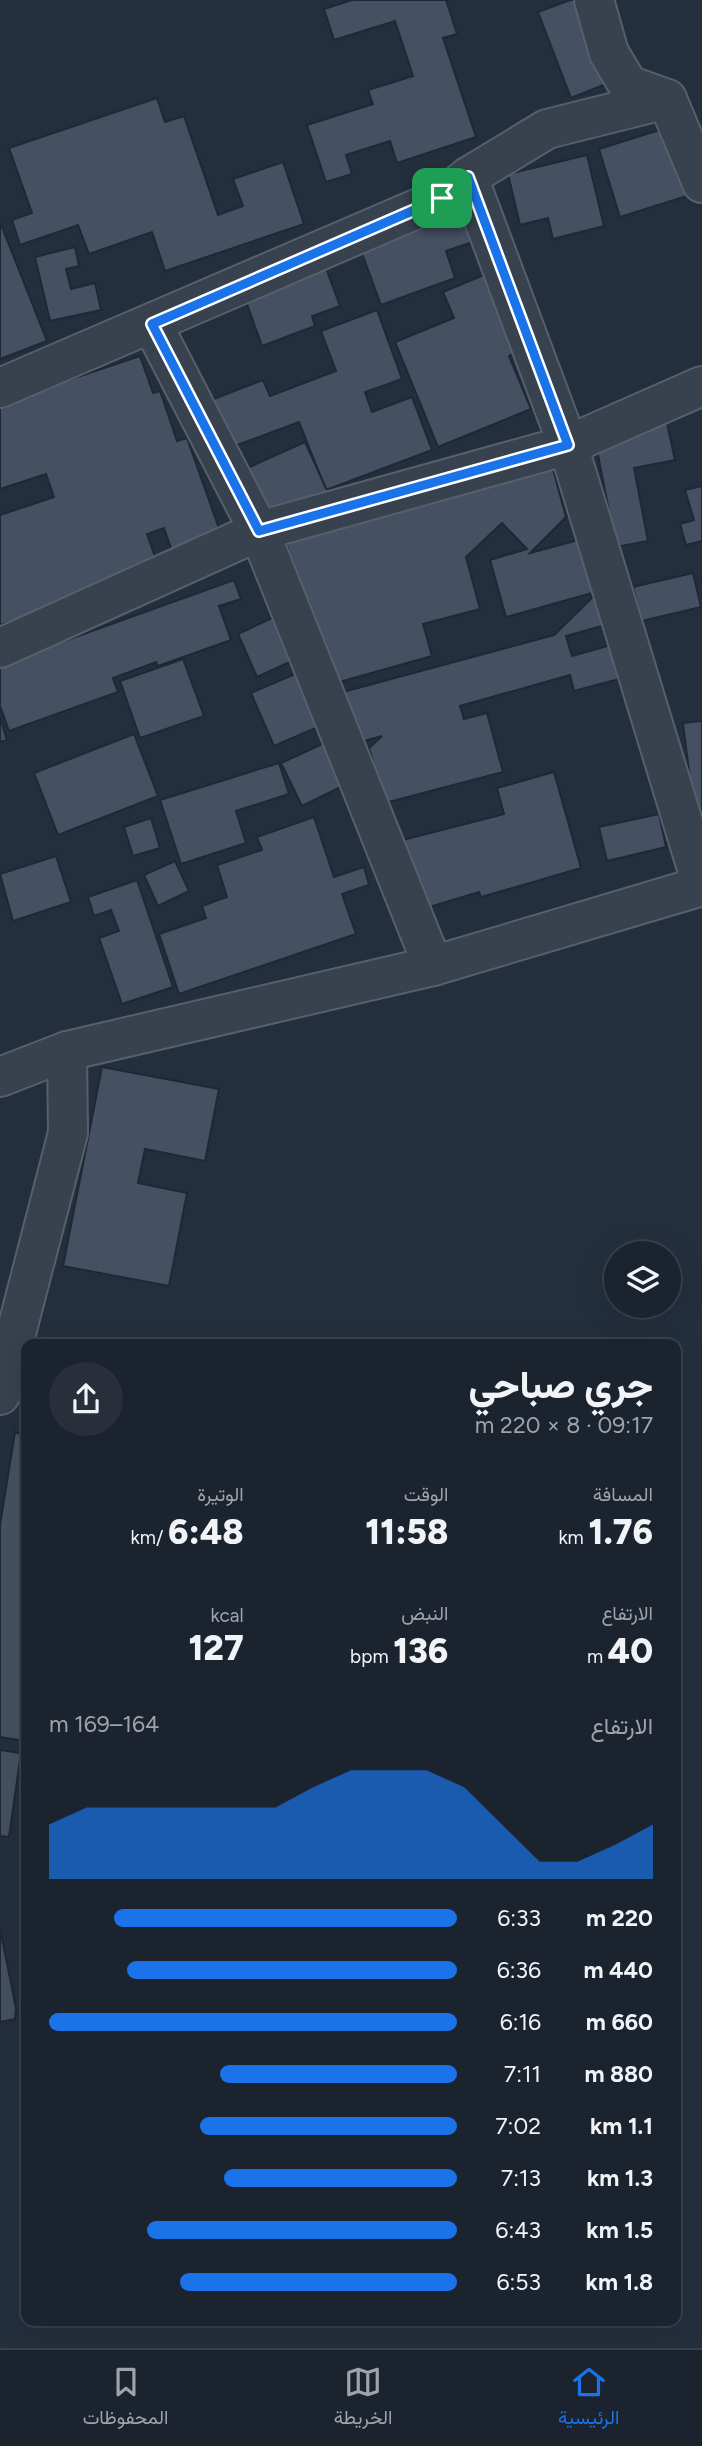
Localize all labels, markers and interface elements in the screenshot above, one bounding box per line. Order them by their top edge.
pin [412,168,472,228]
icon: arrive [423,179,461,217]
map controls [604,1241,681,1318]
button: layers [604,1241,681,1318]
button: share [49,1362,123,1436]
text: جري صباحي [468,1362,653,1408]
text: 09:17 · 8 × 220 m [475,1411,653,1439]
text: الوتيرة [197,1483,244,1506]
text: الوقت [404,1483,448,1506]
text: المسافة [593,1483,653,1506]
text: 6:48 [168,1511,244,1553]
text: 11:58 [365,1511,448,1553]
text: 1.76 [588,1511,653,1553]
text: /km [131,1526,168,1549]
text: km [558,1526,588,1549]
text: النبض [401,1602,448,1625]
text: الارتفاع [601,1602,653,1625]
text: kcal [211,1604,244,1627]
text: 127 [188,1627,244,1669]
text: 136 [393,1630,448,1672]
text: 40 [608,1630,653,1672]
text: bpm [350,1645,393,1668]
text: m [587,1645,608,1668]
text: 164–169 m [49,1710,159,1738]
text: الارتفاع [591,1712,653,1740]
text: 6:33 [497,1904,541,1932]
text: 220 m [586,1904,653,1932]
text: 6:36 [497,1956,541,1984]
text: 440 m [583,1956,653,1984]
text: 6:16 [500,2008,541,2036]
text: 660 m [586,2008,653,2036]
text: 7:11 [504,2060,541,2088]
text: 880 m [584,2060,653,2088]
text: 7:02 [495,2112,541,2140]
text: 1.1 km [590,2112,653,2140]
text: 7:13 [501,2164,541,2192]
text: 1.3 km [587,2164,653,2192]
text: 6:43 [495,2216,541,2244]
text: 1.5 km [586,2216,653,2244]
text: 6:53 [496,2268,541,2296]
text: 1.8 km [586,2268,653,2296]
tab: المحفوظات [83,2363,168,2434]
tab: الخريطة [334,2363,392,2434]
tab: الرئيسية [558,2363,619,2434]

